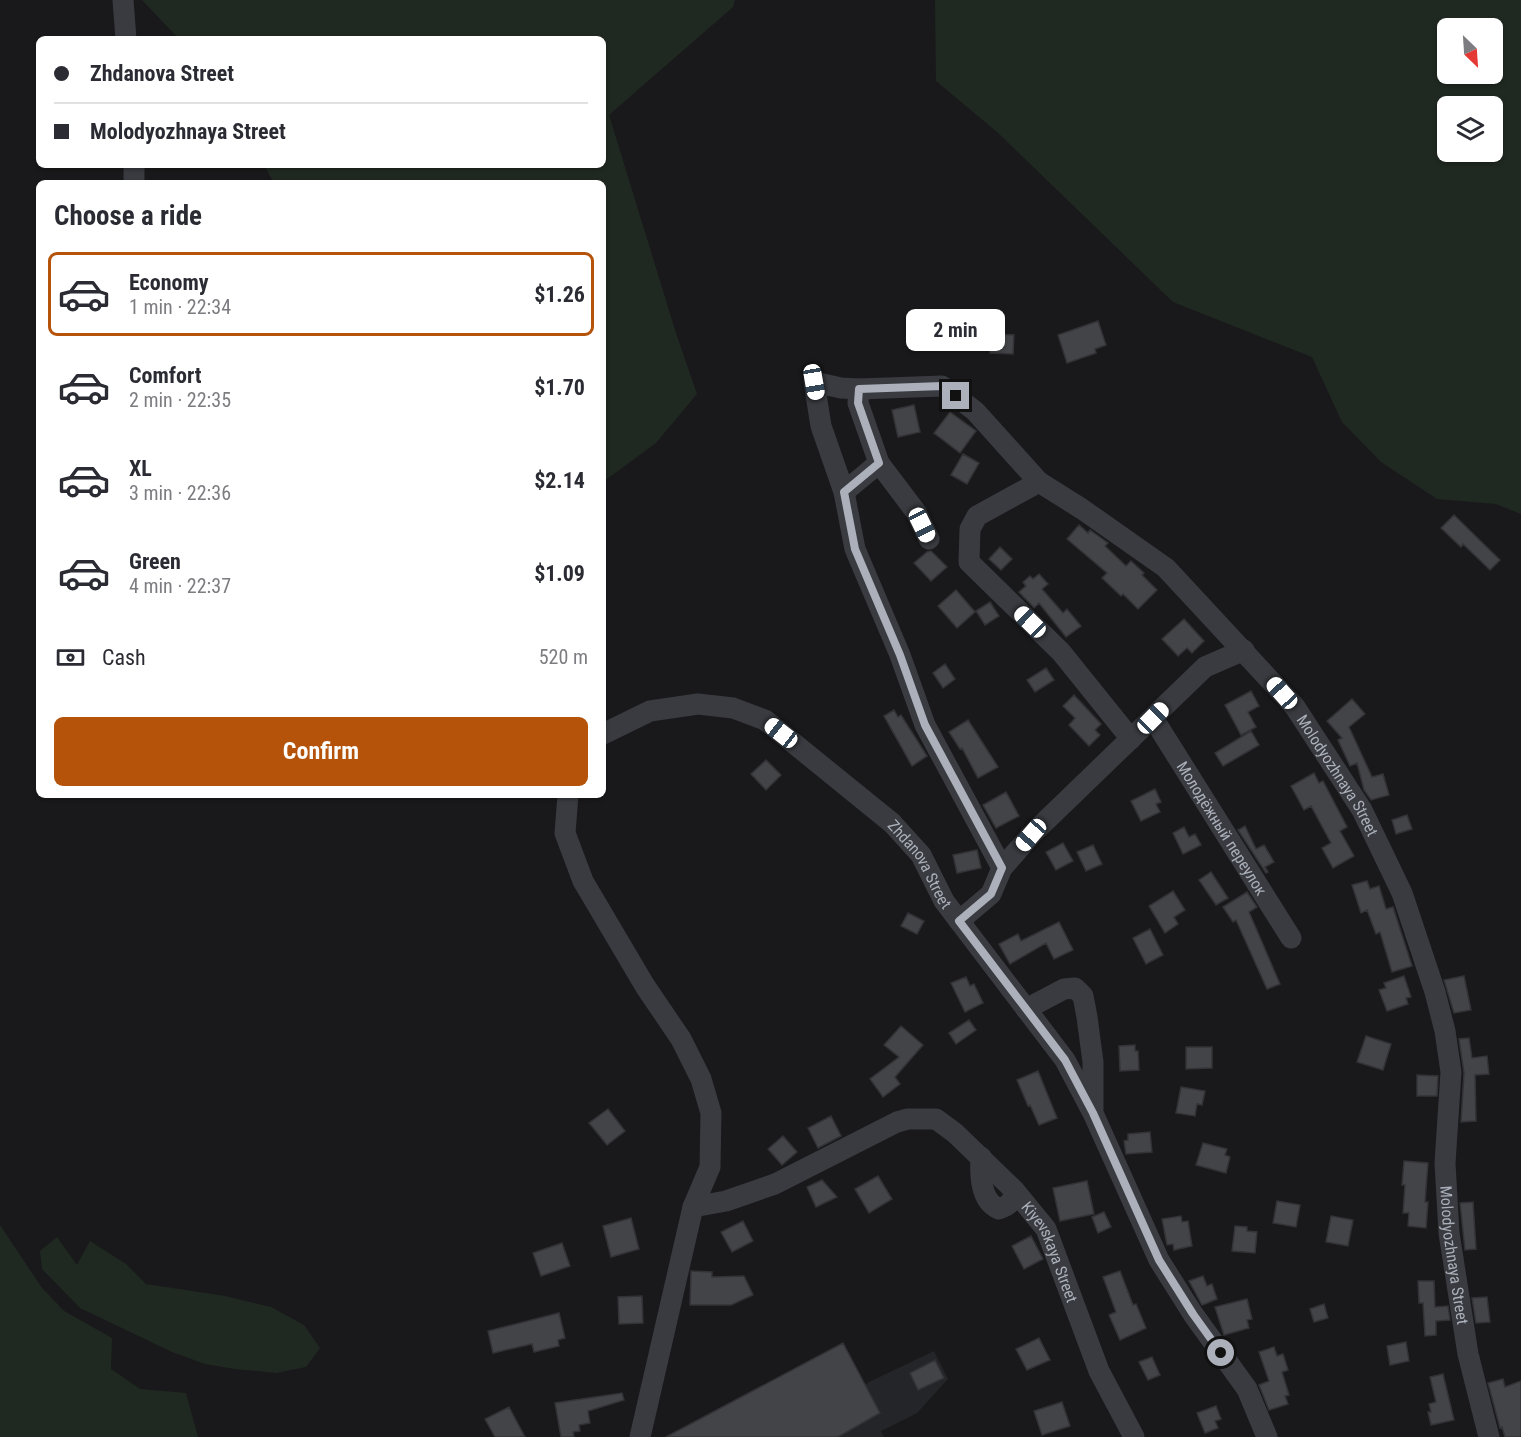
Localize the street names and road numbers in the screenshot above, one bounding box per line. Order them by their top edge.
street label: Molodyozhnaya Street [1293,711,1382,840]
street label: Молодёжный переулок [1173,758,1271,899]
street label: Zhdanova Street [884,816,956,913]
street label: Molodyozhnaya Street [1436,1185,1472,1326]
street label: Kiyevskaya Street [1017,1198,1082,1305]

